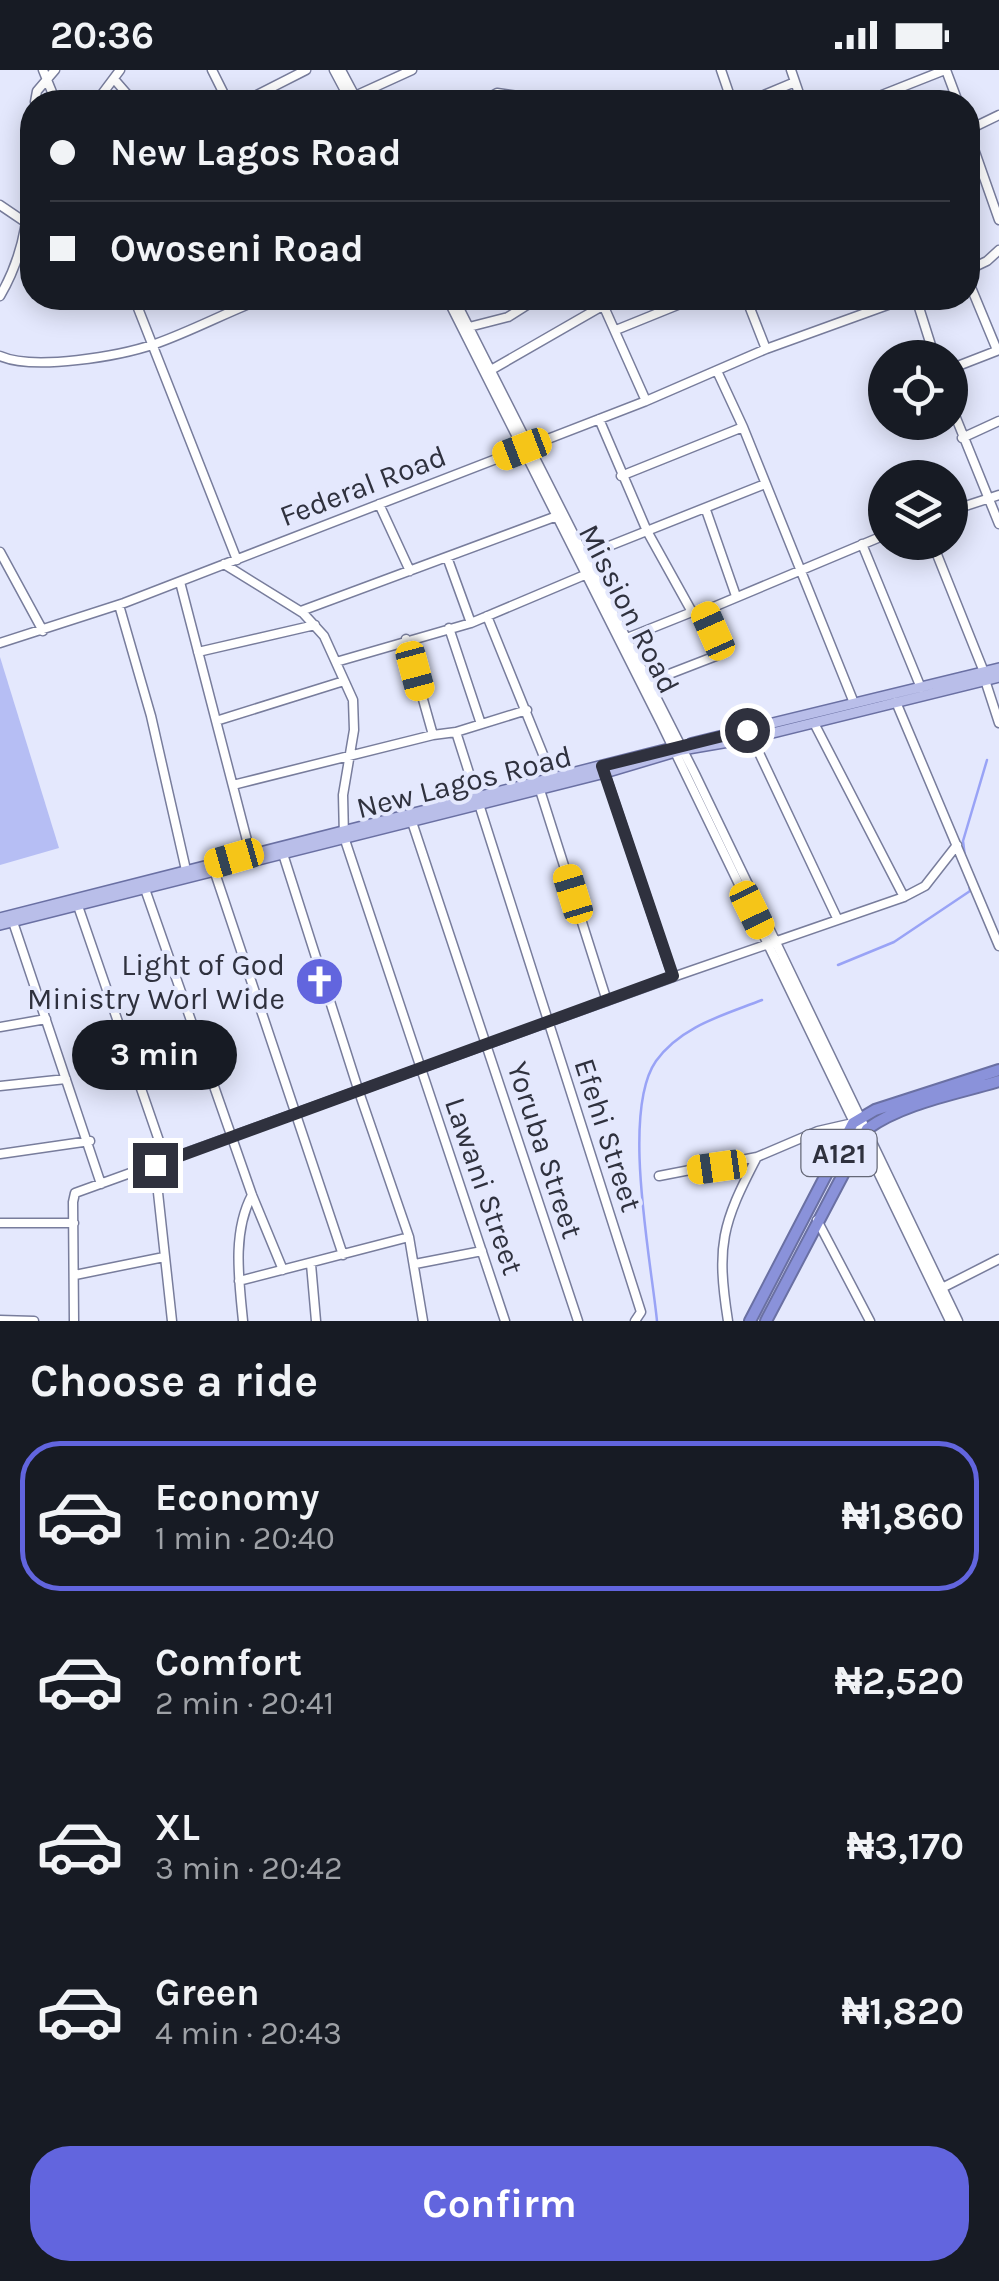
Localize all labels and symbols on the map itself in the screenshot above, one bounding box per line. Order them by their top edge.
car [489,424,555,474]
street label: Federal Road [275,438,451,534]
street label: Mission Road [571,518,687,700]
car [687,597,739,665]
car [393,638,437,704]
route start [725,708,770,753]
street label: New Lagos Road [353,738,575,826]
car [201,835,267,881]
car [550,861,596,927]
car [725,876,779,944]
place label: Light of God Ministry Worl Wide [27,947,285,1017]
church icon: Light of God Ministry Worl Wide [294,956,346,1008]
callout: 3 min [72,1020,238,1090]
street label: Efehi Street [566,1054,650,1216]
street label: Yoruba Street [499,1057,591,1243]
street label: Lawani Street [437,1093,531,1279]
road number: A121 [802,1130,876,1176]
route end [133,1143,178,1188]
car [685,1148,749,1186]

